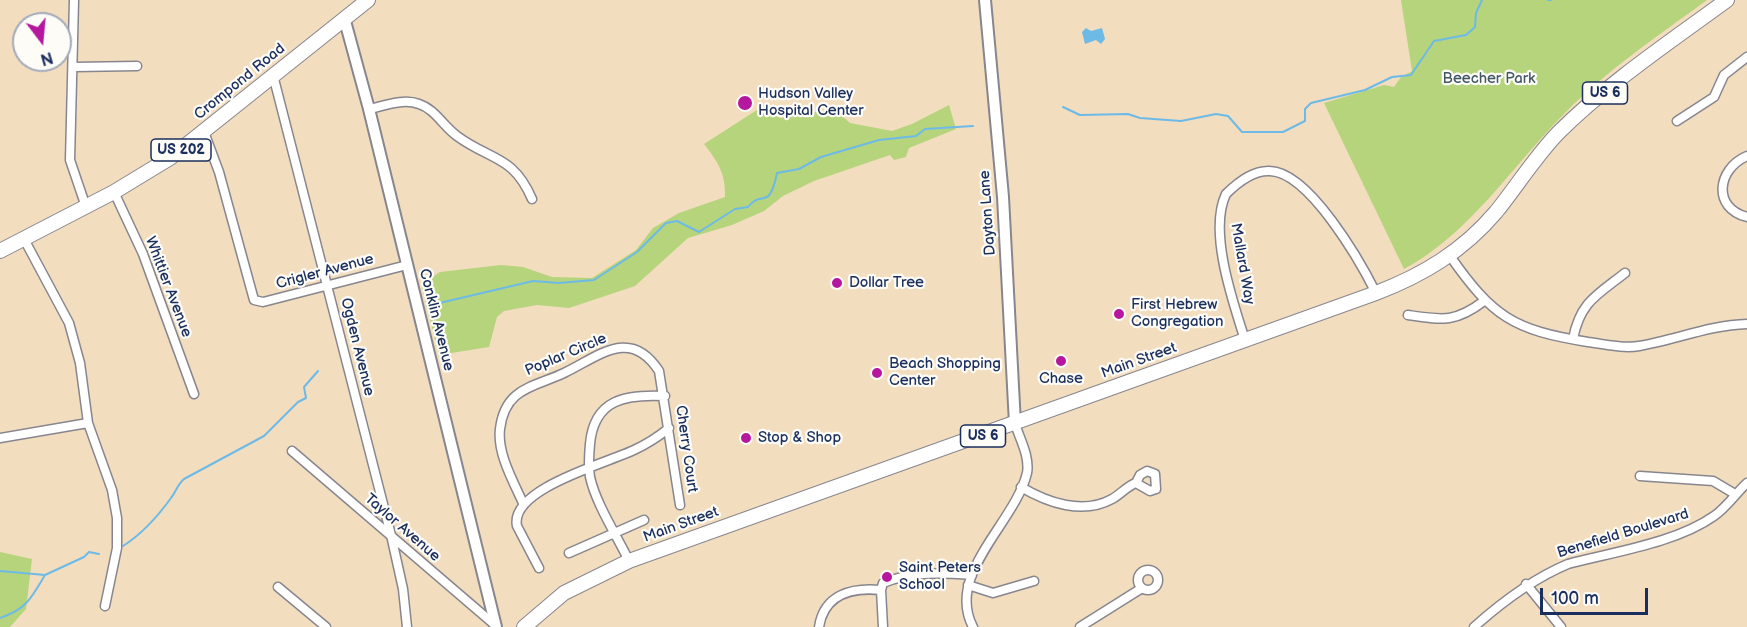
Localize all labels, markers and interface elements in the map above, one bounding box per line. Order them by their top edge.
north arrow [12,12,72,72]
street label: Crompond Road [191,40,289,124]
text: N [38,47,55,69]
park label: Beecher Park [1443,70,1535,88]
road number: US 6 [1582,82,1628,104]
place label: Hudson Valley Hospital Center [758,85,864,120]
marker: Hudson Valley Hospital Center [736,94,754,112]
road number: US 202 [151,139,211,161]
street label: Dayton Lane [976,170,1000,256]
street label: Mallard Way [1226,222,1258,306]
street label: Whittier Avenue [141,234,195,340]
street label: Crigler Avenue [274,250,376,294]
street label: Conklin Avenue [415,267,457,373]
place label: Dollar Tree [849,274,924,292]
marker: Dollar Tree [830,276,844,290]
street label: Ogden Avenue [336,296,378,398]
place label: First Hebrew Congregation [1131,296,1224,331]
marker: First Hebrew Congregation [1112,307,1126,321]
street label: Poplar Circle [523,330,609,380]
street label: Main Street [1099,339,1179,383]
marker: Chase [1054,354,1068,368]
place label: Beach Shopping Center [889,355,1001,390]
marker: Beach Shopping Center [870,366,884,380]
place label: Chase [1039,370,1083,388]
street label: Cherry Court [671,404,701,494]
road number: US 6 [960,425,1006,447]
place label: Stop & Shop [758,429,841,447]
marker: Stop & Shop [739,431,753,445]
street label: Taylor Avenue [361,490,443,566]
street label: Main Street [641,503,721,547]
street label: Benefield Boulevard [1555,505,1691,563]
place label: Saint Peters School [899,559,981,594]
marker: Saint Peters School [880,570,894,584]
scale bar [1543,576,1651,614]
text: 100 m [1551,588,1599,609]

